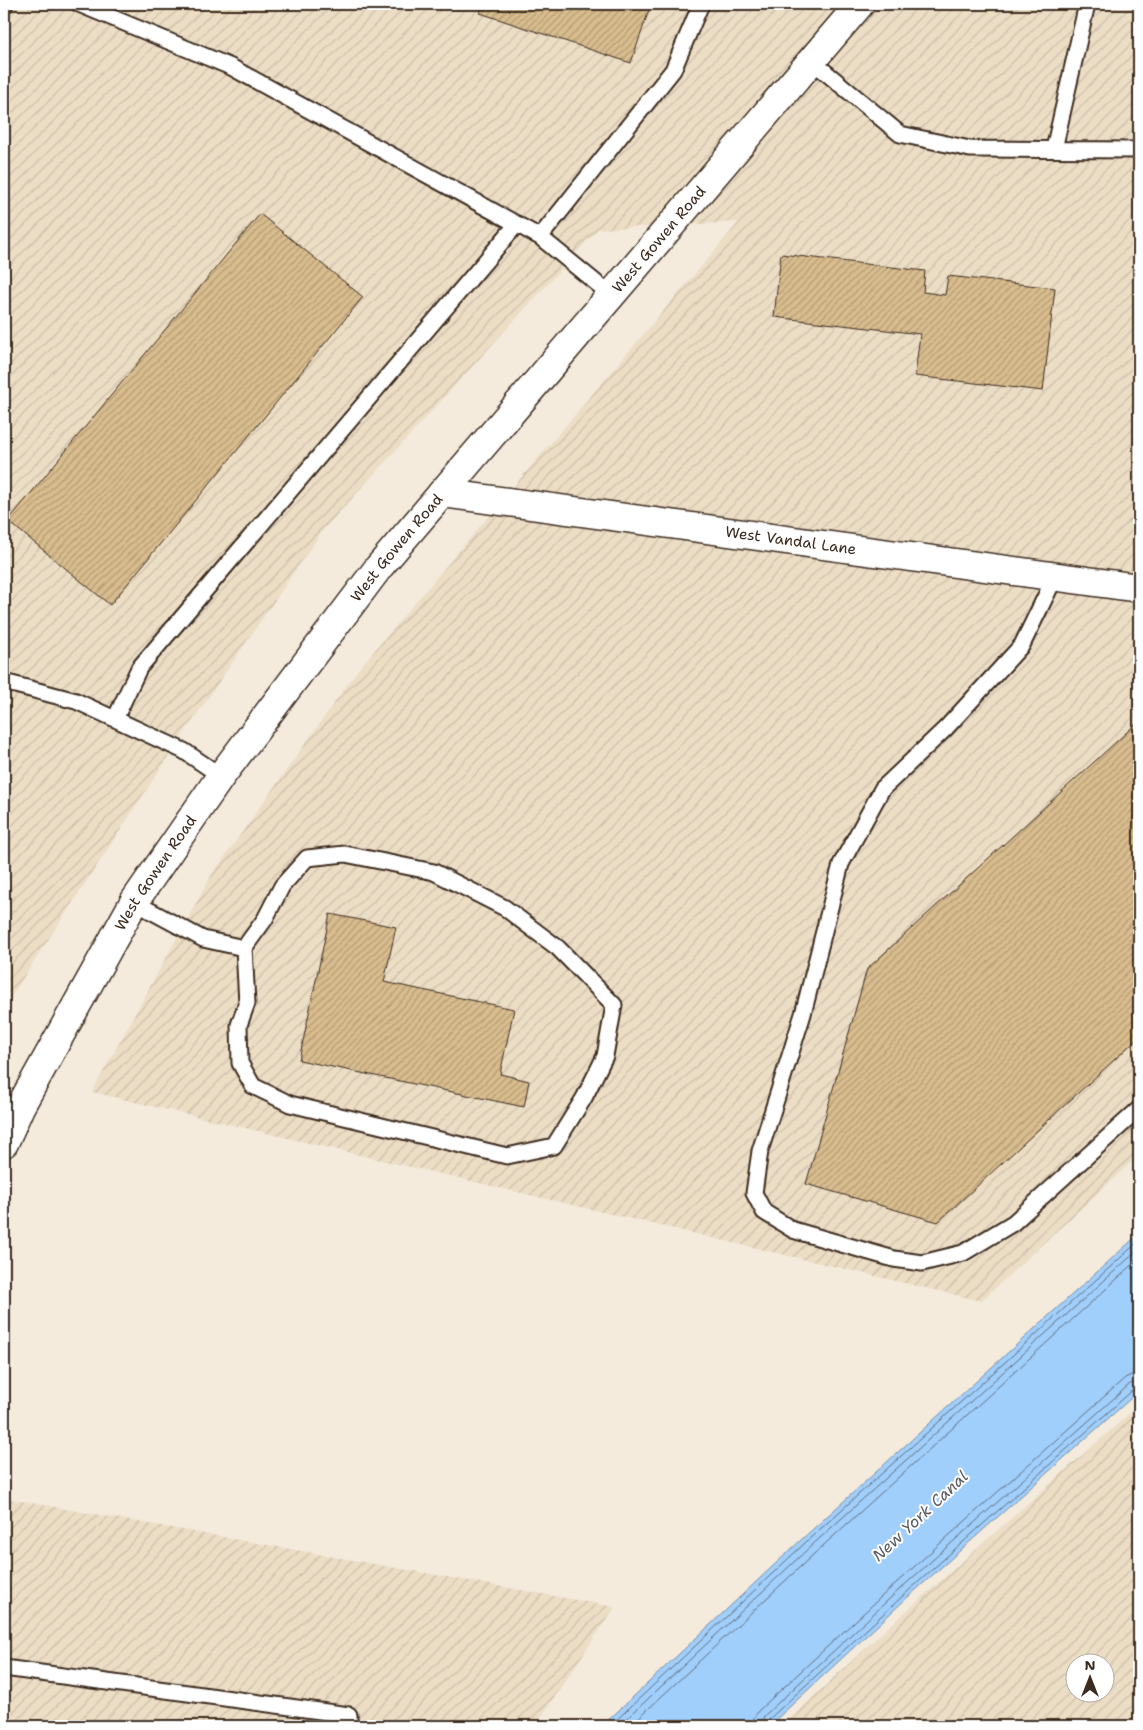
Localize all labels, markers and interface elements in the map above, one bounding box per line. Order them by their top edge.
street label: West Gowen Road [608,181,711,297]
street label: West Gowen Road [346,489,447,606]
street label: West Vandal Lane [724,522,857,559]
street label: West Gowen Road [110,811,201,934]
water label: New York Canal [868,1466,972,1566]
north arrow [1066,1652,1116,1702]
text: N [1084,1656,1096,1674]

